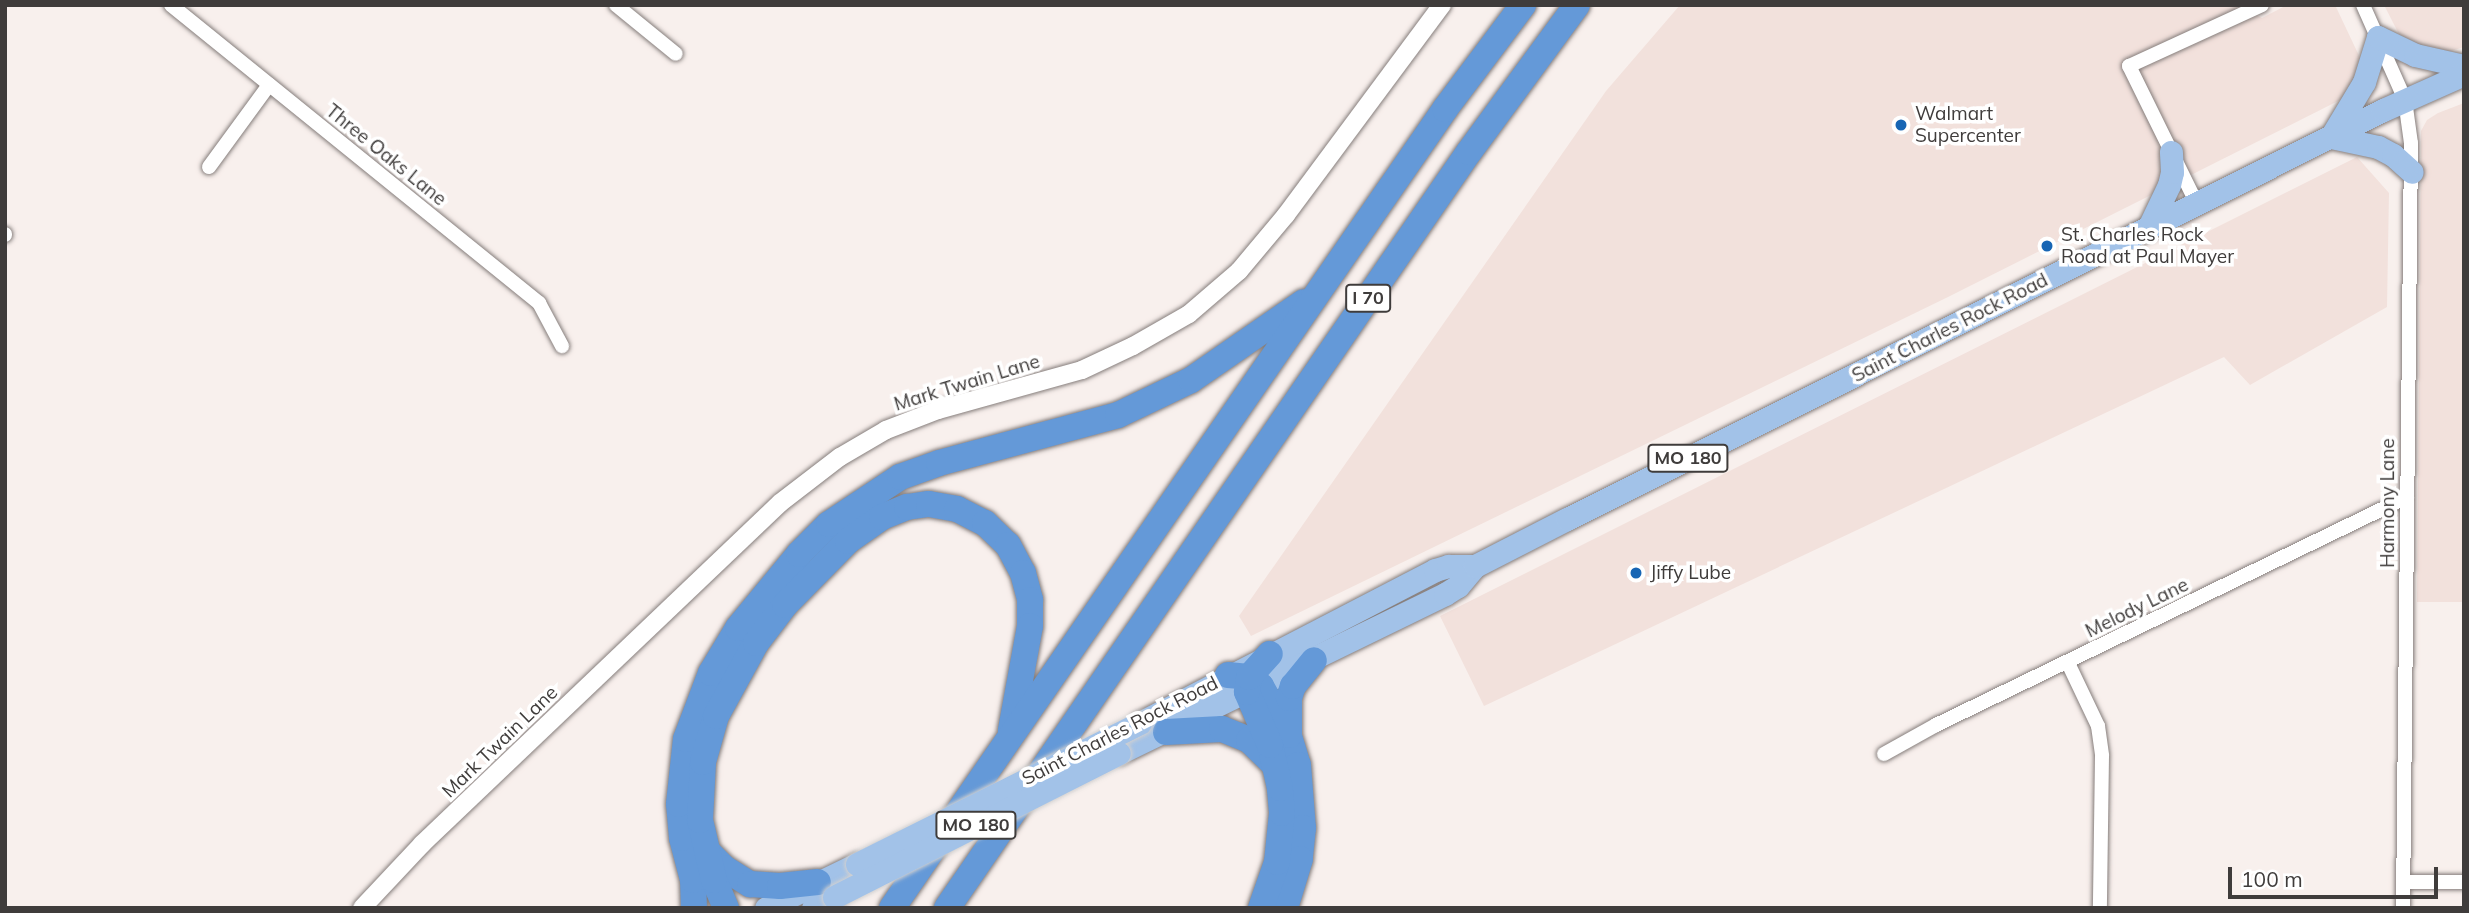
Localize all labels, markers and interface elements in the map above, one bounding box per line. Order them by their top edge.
street label: Three Oaks Lane [321,99,451,211]
place label: Walmart Supercenter [1915,103,2021,147]
marker: Walmart Supercenter [1893,117,1909,133]
place label: St. Charles Rock Road at Paul Mayer [2061,224,2234,268]
marker: St. Charles Rock Road at Paul Mayer [2039,238,2055,254]
street label: Saint Charles Rock Road [1848,269,2052,387]
road number: I 70 [1344,284,1392,312]
street label: Mark Twain Lane [891,350,1043,416]
street label: Harmony Lane [2377,438,2399,568]
road number: MO 180 [1646,444,1730,472]
place label: Jiffy Lube [1650,562,1731,584]
marker: Jiffy Lube [1628,565,1644,581]
street label: Melody Lane [2082,573,2192,643]
street label: Saint Charles Rock Road [1018,672,1222,790]
street label: Mark Twain Lane [438,681,562,803]
road number: MO 180 [934,810,1018,840]
scale bar [2231,853,2441,897]
text: 100 m [2241,866,2303,892]

